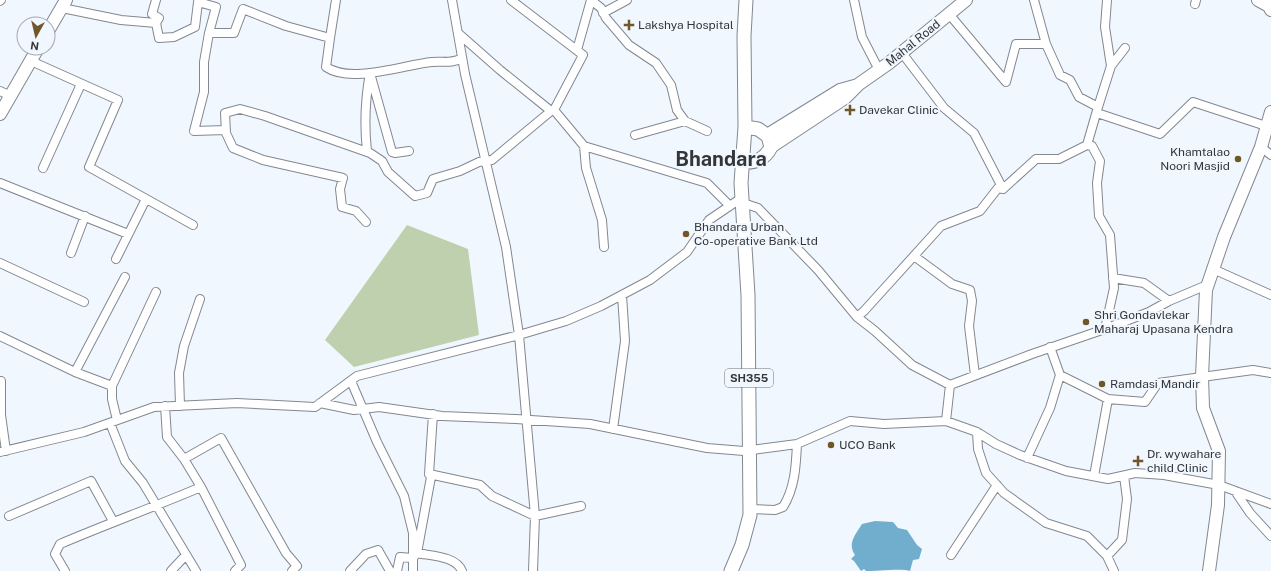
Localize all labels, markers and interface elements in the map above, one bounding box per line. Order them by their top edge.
north arrow [16,16,56,56]
street label: Mahal Road [883,17,943,69]
place label: Lakshya Hospital [638,18,734,32]
marker: Lakshya Hospital [623,19,635,31]
text: N [30,39,40,52]
place label: Davekar Clinic [859,103,939,117]
marker: Davekar Clinic [844,104,856,116]
place label: Khamtalao Noori Masjid [1160,145,1230,173]
district label: Bhandara [675,147,767,171]
marker: Khamtalao Noori Masjid [1233,154,1243,164]
place label: Bhandara Urban Co-operative Bank Ltd [694,220,818,248]
marker: Bhandara Urban Co-operative Bank Ltd [681,229,691,239]
place label: Shri Gondavlekar Maharaj Upasana Kendra [1094,308,1233,336]
marker: Shri Gondavlekar Maharaj Upasana Kendra [1081,317,1091,327]
road number: SH355 [725,369,773,387]
place label: Ramdasi Mandir [1110,377,1200,391]
marker: Ramdasi Mandir [1097,379,1107,389]
place label: UCO Bank [839,438,896,452]
marker: UCO Bank [826,440,836,450]
place label: Dr. wywahare child Clinic [1147,447,1222,475]
marker: Dr. wywahare child Clinic [1132,455,1144,467]

